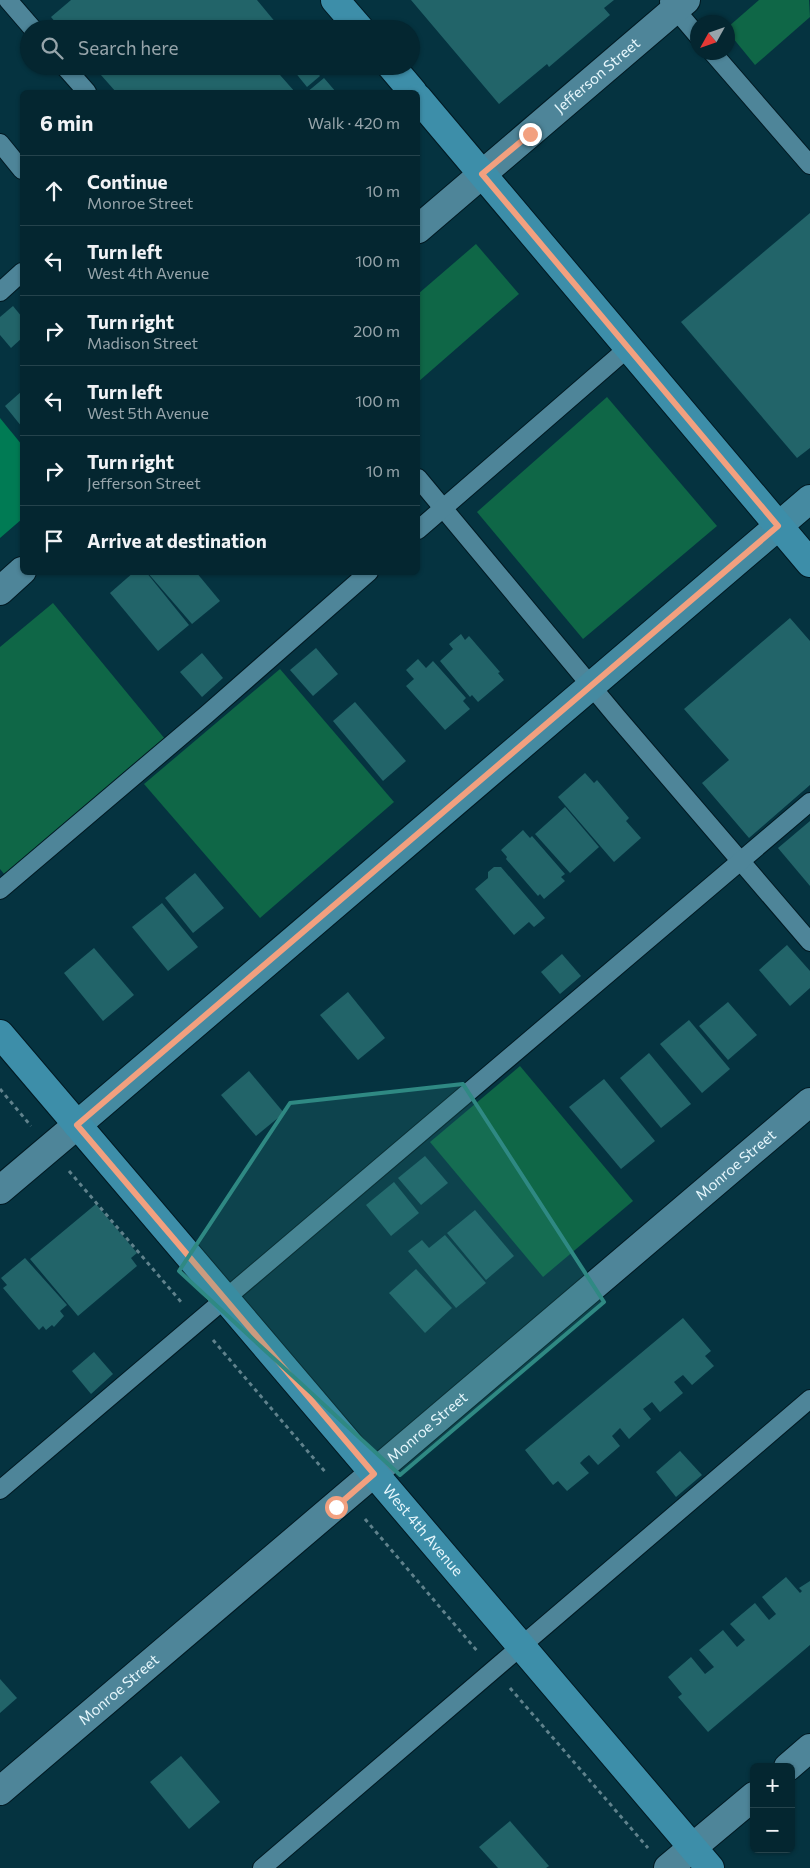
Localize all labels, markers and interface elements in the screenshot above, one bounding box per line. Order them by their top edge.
north arrow [690,15,735,60]
search box [20,20,420,75]
street label: Jefferson Street [550,33,643,116]
icon: search [38,34,66,62]
text: Search here [78,36,178,59]
text: 6 min [40,110,93,135]
text: Walk · 420 m [308,113,400,132]
route end [519,123,542,146]
text: Continue [87,170,167,193]
icon: ahead [40,177,68,205]
text: 10 m [366,181,400,200]
text: Monroe Street [87,193,193,212]
text: Turn left [87,240,162,263]
icon: left [40,247,68,275]
text: 100 m [355,251,400,270]
text: West 4th Avenue [87,263,209,282]
text: Turn right [87,310,174,333]
icon: right [40,317,68,345]
text: 200 m [353,321,400,340]
text: Madison Street [87,333,198,352]
text: Turn left [87,380,162,403]
icon: left [40,387,68,415]
text: 100 m [355,391,400,410]
text: West 5th Avenue [87,403,209,422]
text: Turn right [87,450,174,473]
icon: right [40,457,68,485]
text: 10 m [366,461,400,480]
text: Jefferson Street [87,473,201,492]
icon: arrive [40,527,68,555]
text: Arrive at destination [87,529,267,552]
street label: Monroe Street [691,1125,779,1204]
street label: Monroe Street [383,1388,471,1466]
street label: West 4th Avenue [379,1480,467,1579]
route start [325,1496,348,1519]
street label: Monroe Street [74,1650,162,1728]
map controls [750,1763,795,1853]
button: + [750,1763,795,1808]
button: − [750,1808,795,1853]

